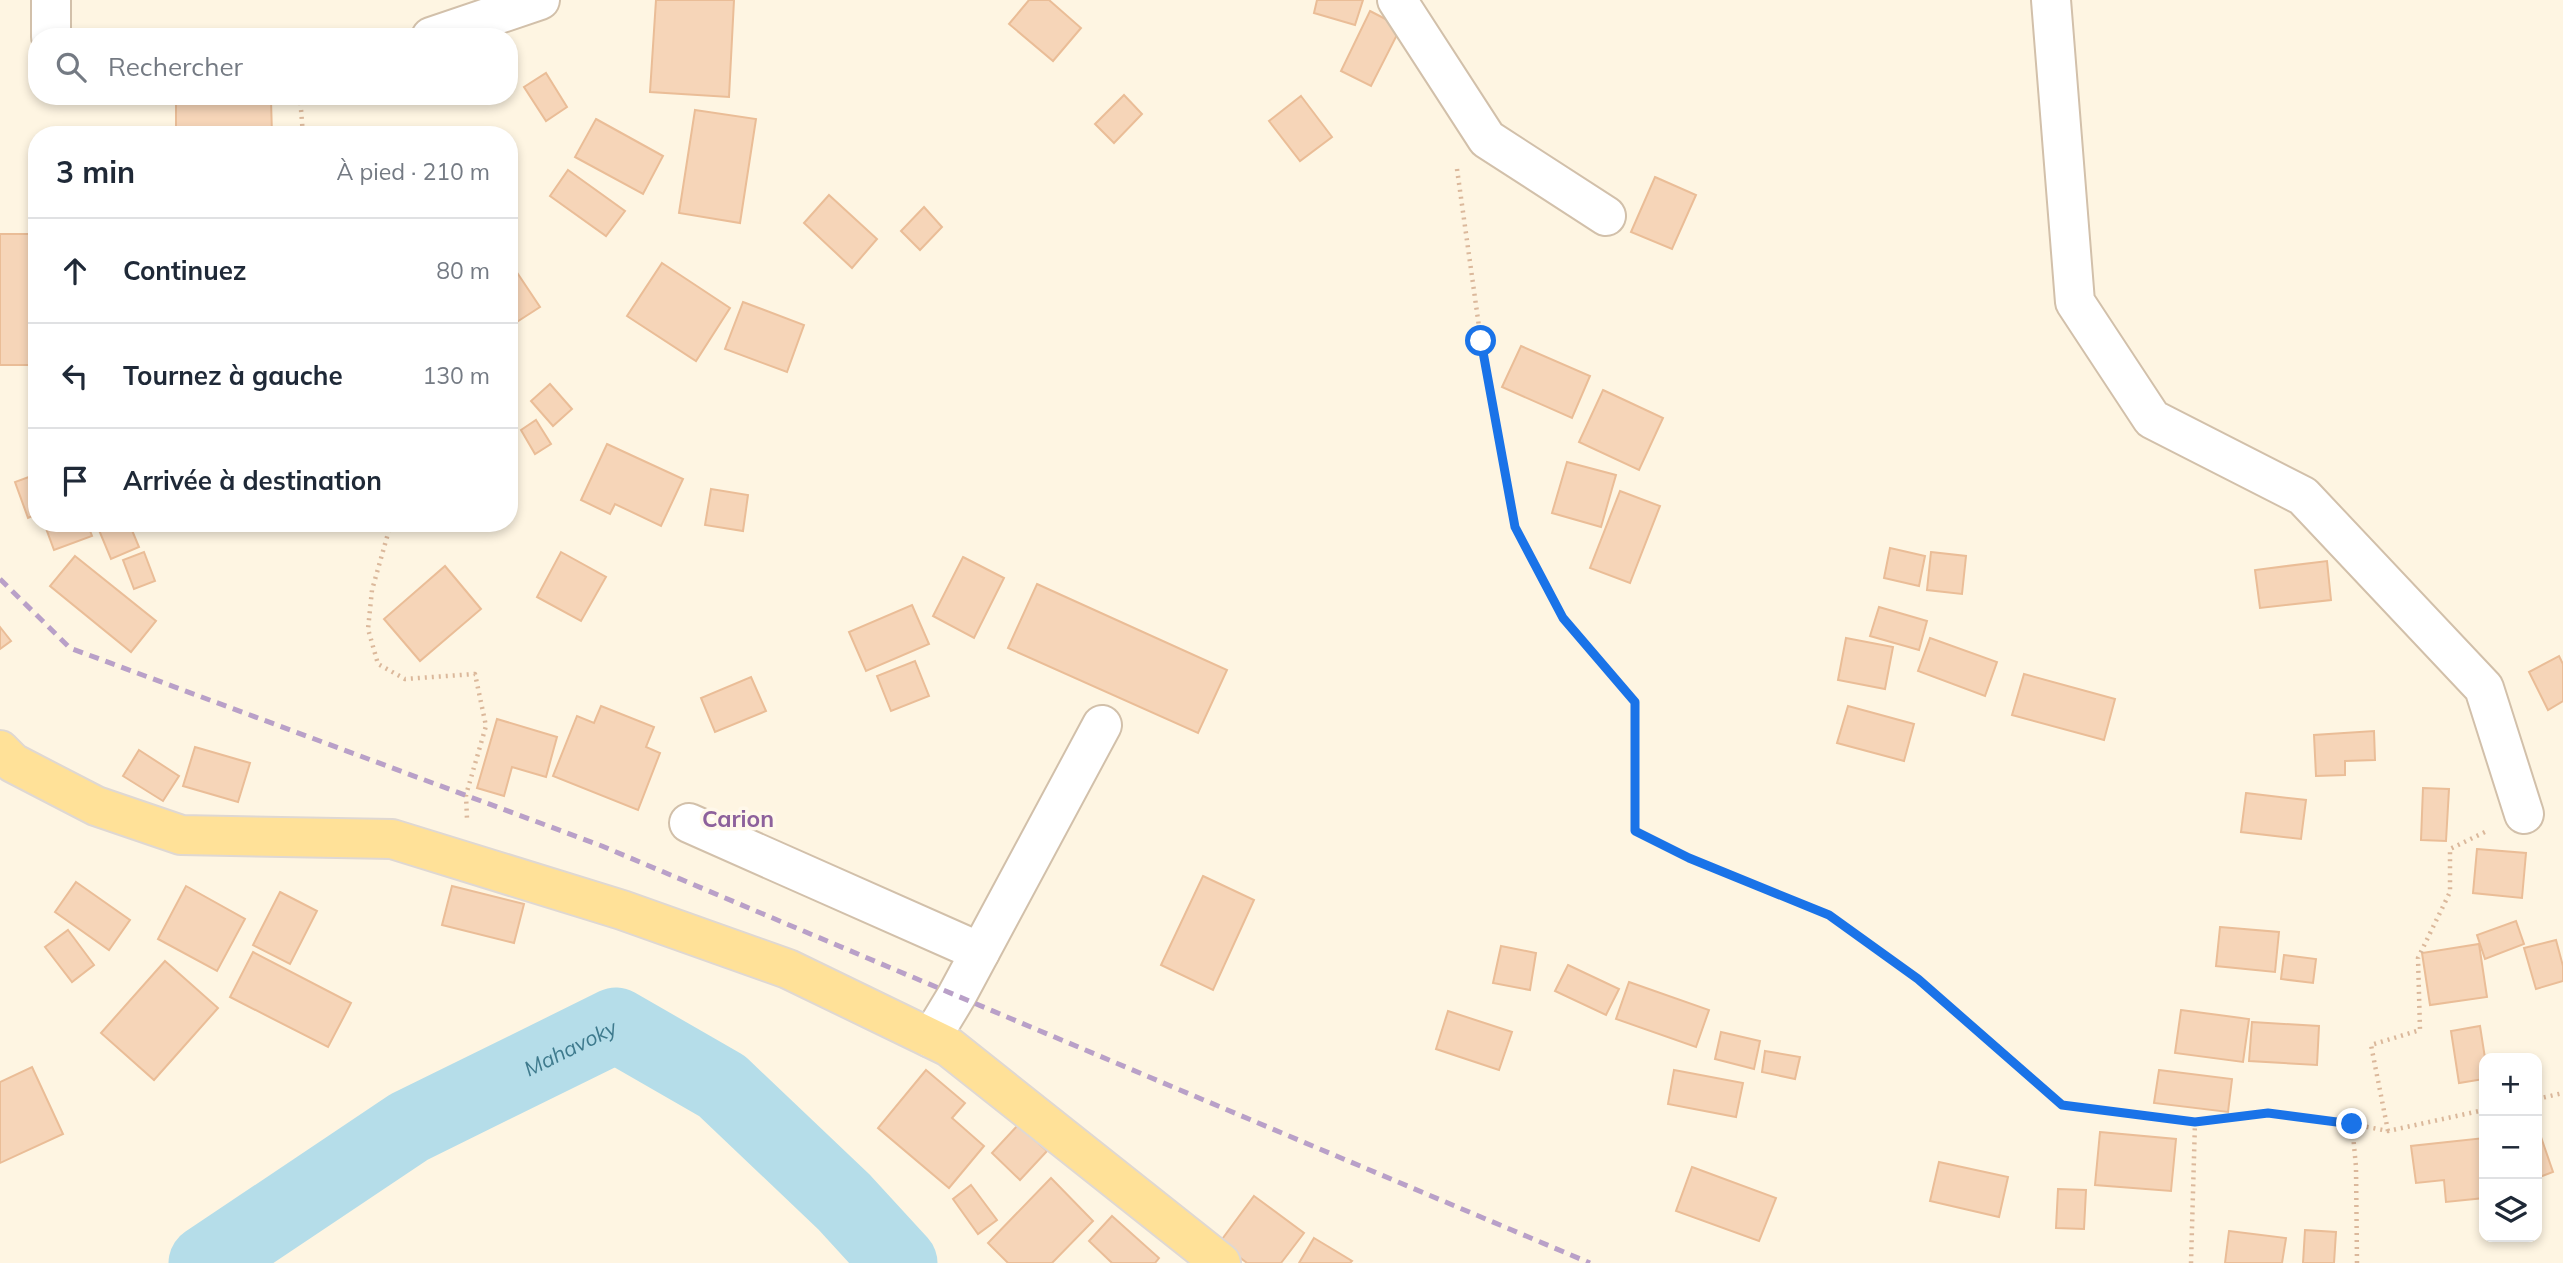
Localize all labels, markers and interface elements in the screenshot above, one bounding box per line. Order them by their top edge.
search box [28,28,518,105]
icon: search [52,48,90,86]
text: Rechercher [108,50,243,83]
text: 3 min [56,153,135,191]
text: À pied · 210 m [337,157,490,186]
icon: ahead [56,252,94,290]
text: Continuez [123,254,247,287]
text: 80 m [436,256,490,285]
route start [1465,325,1496,356]
icon: left [56,357,94,395]
text: Tournez à gauche [123,359,343,392]
text: 130 m [422,361,490,390]
icon: arrive [56,462,94,500]
text: Arrivée à destination [123,464,382,497]
district label: Carion [702,804,774,833]
water label: Mahavoky [520,1013,622,1081]
map controls [2479,1053,2542,1242]
button: + [2479,1053,2542,1116]
route end [2336,1108,2367,1139]
button: − [2479,1116,2542,1179]
button: layers [2479,1179,2542,1242]

